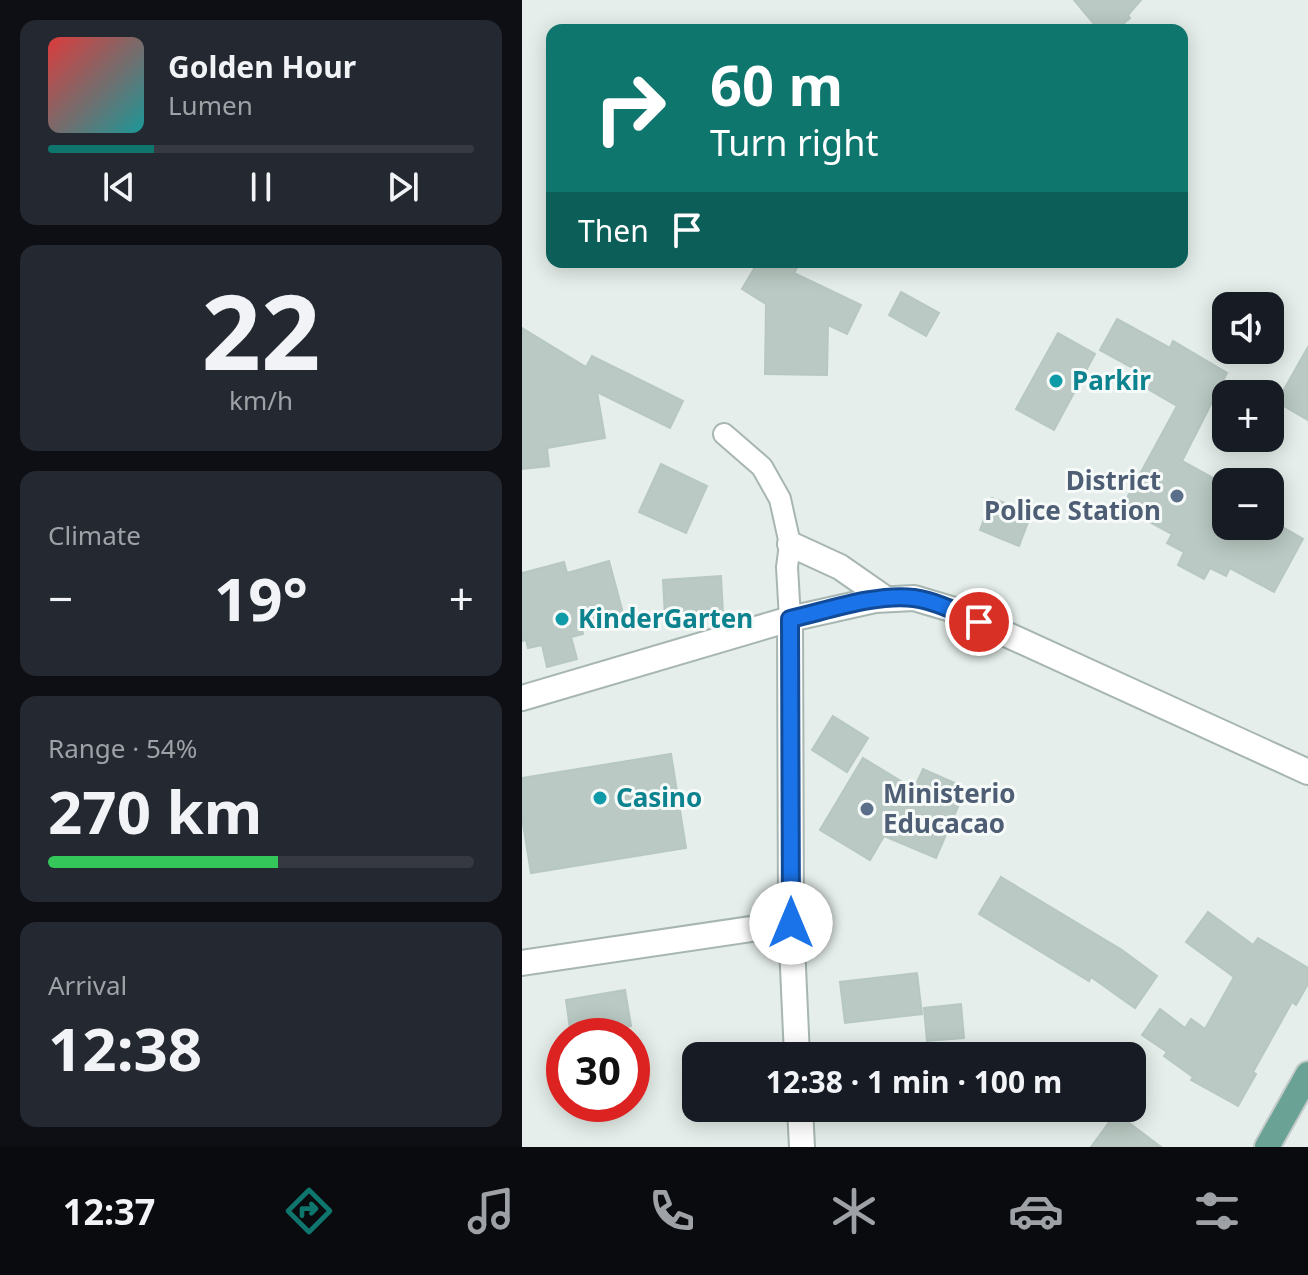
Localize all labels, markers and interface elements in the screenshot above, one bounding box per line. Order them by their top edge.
text: Golden Hour [168,46,356,87]
text: 60 m [710,46,843,122]
icon: right [578,56,682,160]
text: Lumen [168,87,253,123]
text: Turn right [710,118,878,167]
icon: previous [97,165,141,209]
icon: pause [239,165,283,209]
icon: next [381,165,425,209]
icon: arrive [665,208,709,252]
text: Then [578,210,649,251]
text: 22 [202,259,320,400]
map controls [1212,292,1284,540]
button: sound [1212,292,1284,364]
place label: Parkir [1072,362,1151,398]
marker: Parkir [1047,372,1065,390]
button: + [1212,380,1284,452]
text: km/h [229,382,293,418]
place label: District Police Station [984,462,1161,528]
button: − [1212,468,1284,540]
marker: District Police Station [1168,487,1186,505]
text: Climate [48,517,141,553]
text: 19° [214,557,308,639]
text: − [48,568,73,628]
text: + [449,568,474,628]
pin [945,588,1013,656]
place label: KinderGarten [578,600,753,636]
icon: arrive [957,600,1001,644]
marker: KinderGarten [553,610,571,628]
text: Range · 54% [48,730,197,766]
text: 270 km [48,770,262,852]
place label: Ministerio Educacao [883,775,1015,841]
place label: Casino [616,779,702,815]
marker: Casino [591,789,609,807]
marker: Ministerio Educacao [858,800,876,818]
position arrow [749,881,833,965]
text: Arrival [48,967,127,1003]
text: 12:38 [48,1007,202,1089]
speed limit sign: 30 [546,1018,650,1122]
text: 12:38 · 1 min · 100 m [766,1061,1062,1102]
icon: directions [281,1183,337,1239]
icon: music [463,1183,519,1239]
icon: phone [644,1183,700,1239]
icon: climate [826,1183,882,1239]
icon: car [1008,1183,1064,1239]
icon: filters [1189,1183,1245,1239]
text: 12:37 [63,1187,155,1236]

